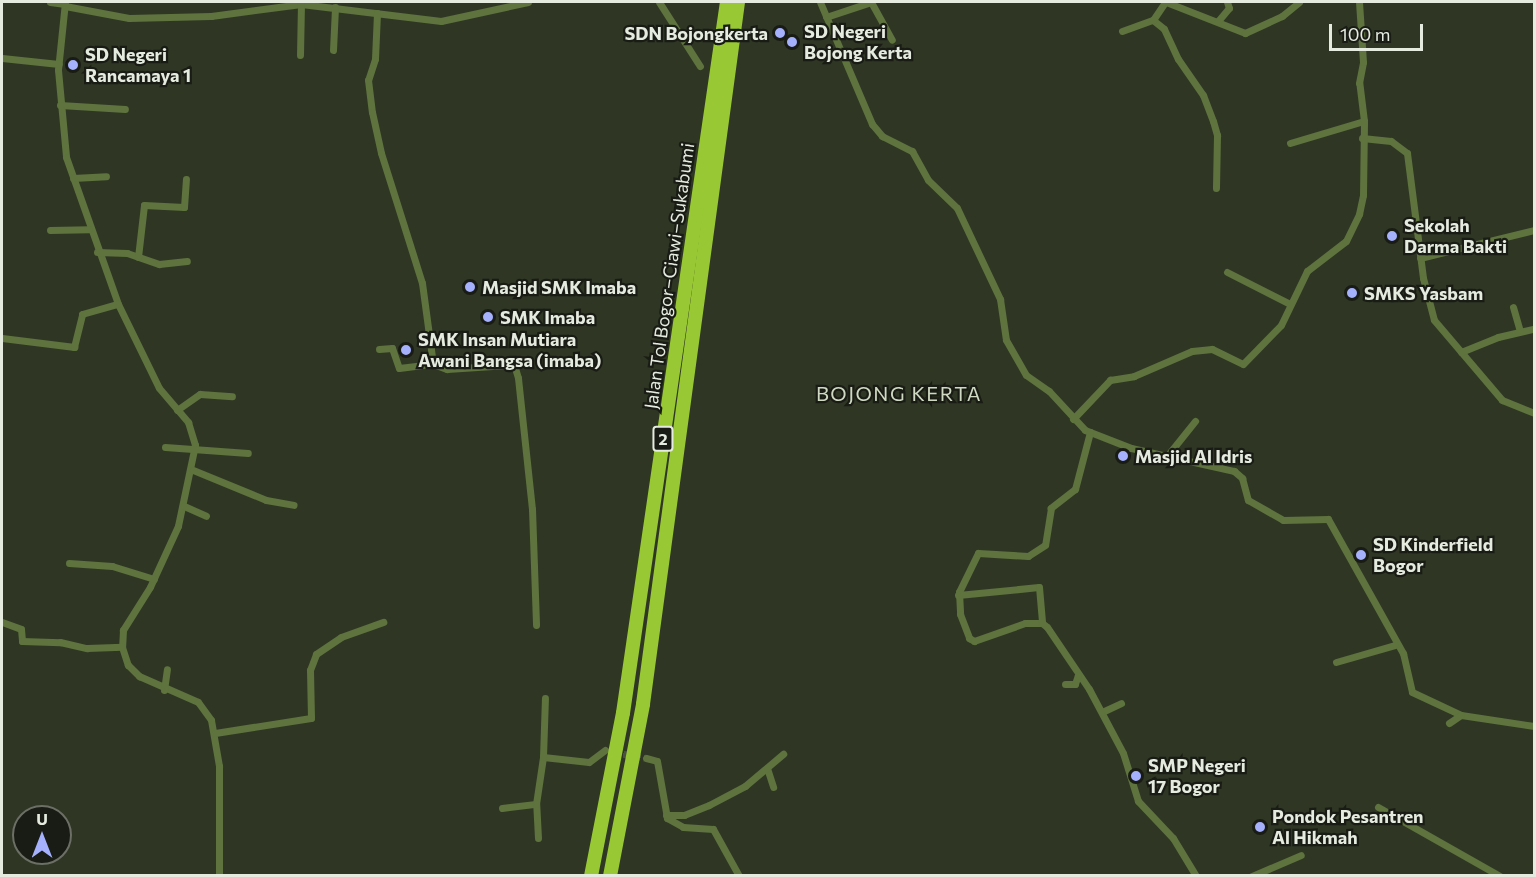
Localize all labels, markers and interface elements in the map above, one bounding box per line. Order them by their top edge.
scale bar [1332,12,1426,50]
place label: SD Negeri Bojong Kerta [804,21,912,63]
place label: SDN Bojongkerta [624,22,768,44]
text: 100 m [1340,23,1390,45]
marker: SDN Bojongkerta [773,26,787,40]
marker: SD Negeri Bojong Kerta [785,35,799,49]
place label: SD Negeri Rancamaya 1 [85,44,191,86]
marker: SD Negeri Rancamaya 1 [66,58,80,72]
street label: Jalan Tol Bogor–Ciawi–Sukabumi [640,142,698,410]
place label: Sekolah Darma Bakti [1404,215,1507,258]
marker: Sekolah Darma Bakti [1385,229,1399,243]
place label: Masjid SMK Imaba [482,276,636,298]
marker: Masjid SMK Imaba [463,280,477,294]
place label: SMKS Yasbam [1364,282,1483,304]
marker: SMKS Yasbam [1345,286,1359,300]
place label: SMK Imaba [500,306,595,328]
marker: SMK Imaba [481,310,495,324]
place label: SMK Insan Mutiara Awani Bangsa (imaba) [418,329,601,372]
marker: SMK Insan Mutiara Awani Bangsa (imaba) [399,343,413,357]
district label: BOJONG KERTA [816,381,982,405]
road number: 2 [651,426,675,452]
place label: Masjid Al Idris [1135,445,1252,467]
marker: Masjid Al Idris [1116,449,1130,463]
place label: SD Kinderfield Bogor [1373,534,1493,576]
marker: SD Kinderfield Bogor [1354,548,1368,562]
place label: SMP Negeri 17 Bogor [1148,755,1246,798]
marker: SMP Negeri 17 Bogor [1129,769,1143,783]
north arrow [12,805,72,865]
place label: Pondok Pesantren Al Hikmah [1272,806,1424,848]
text: U [36,809,48,828]
marker: Pondok Pesantren Al Hikmah [1253,820,1267,834]

